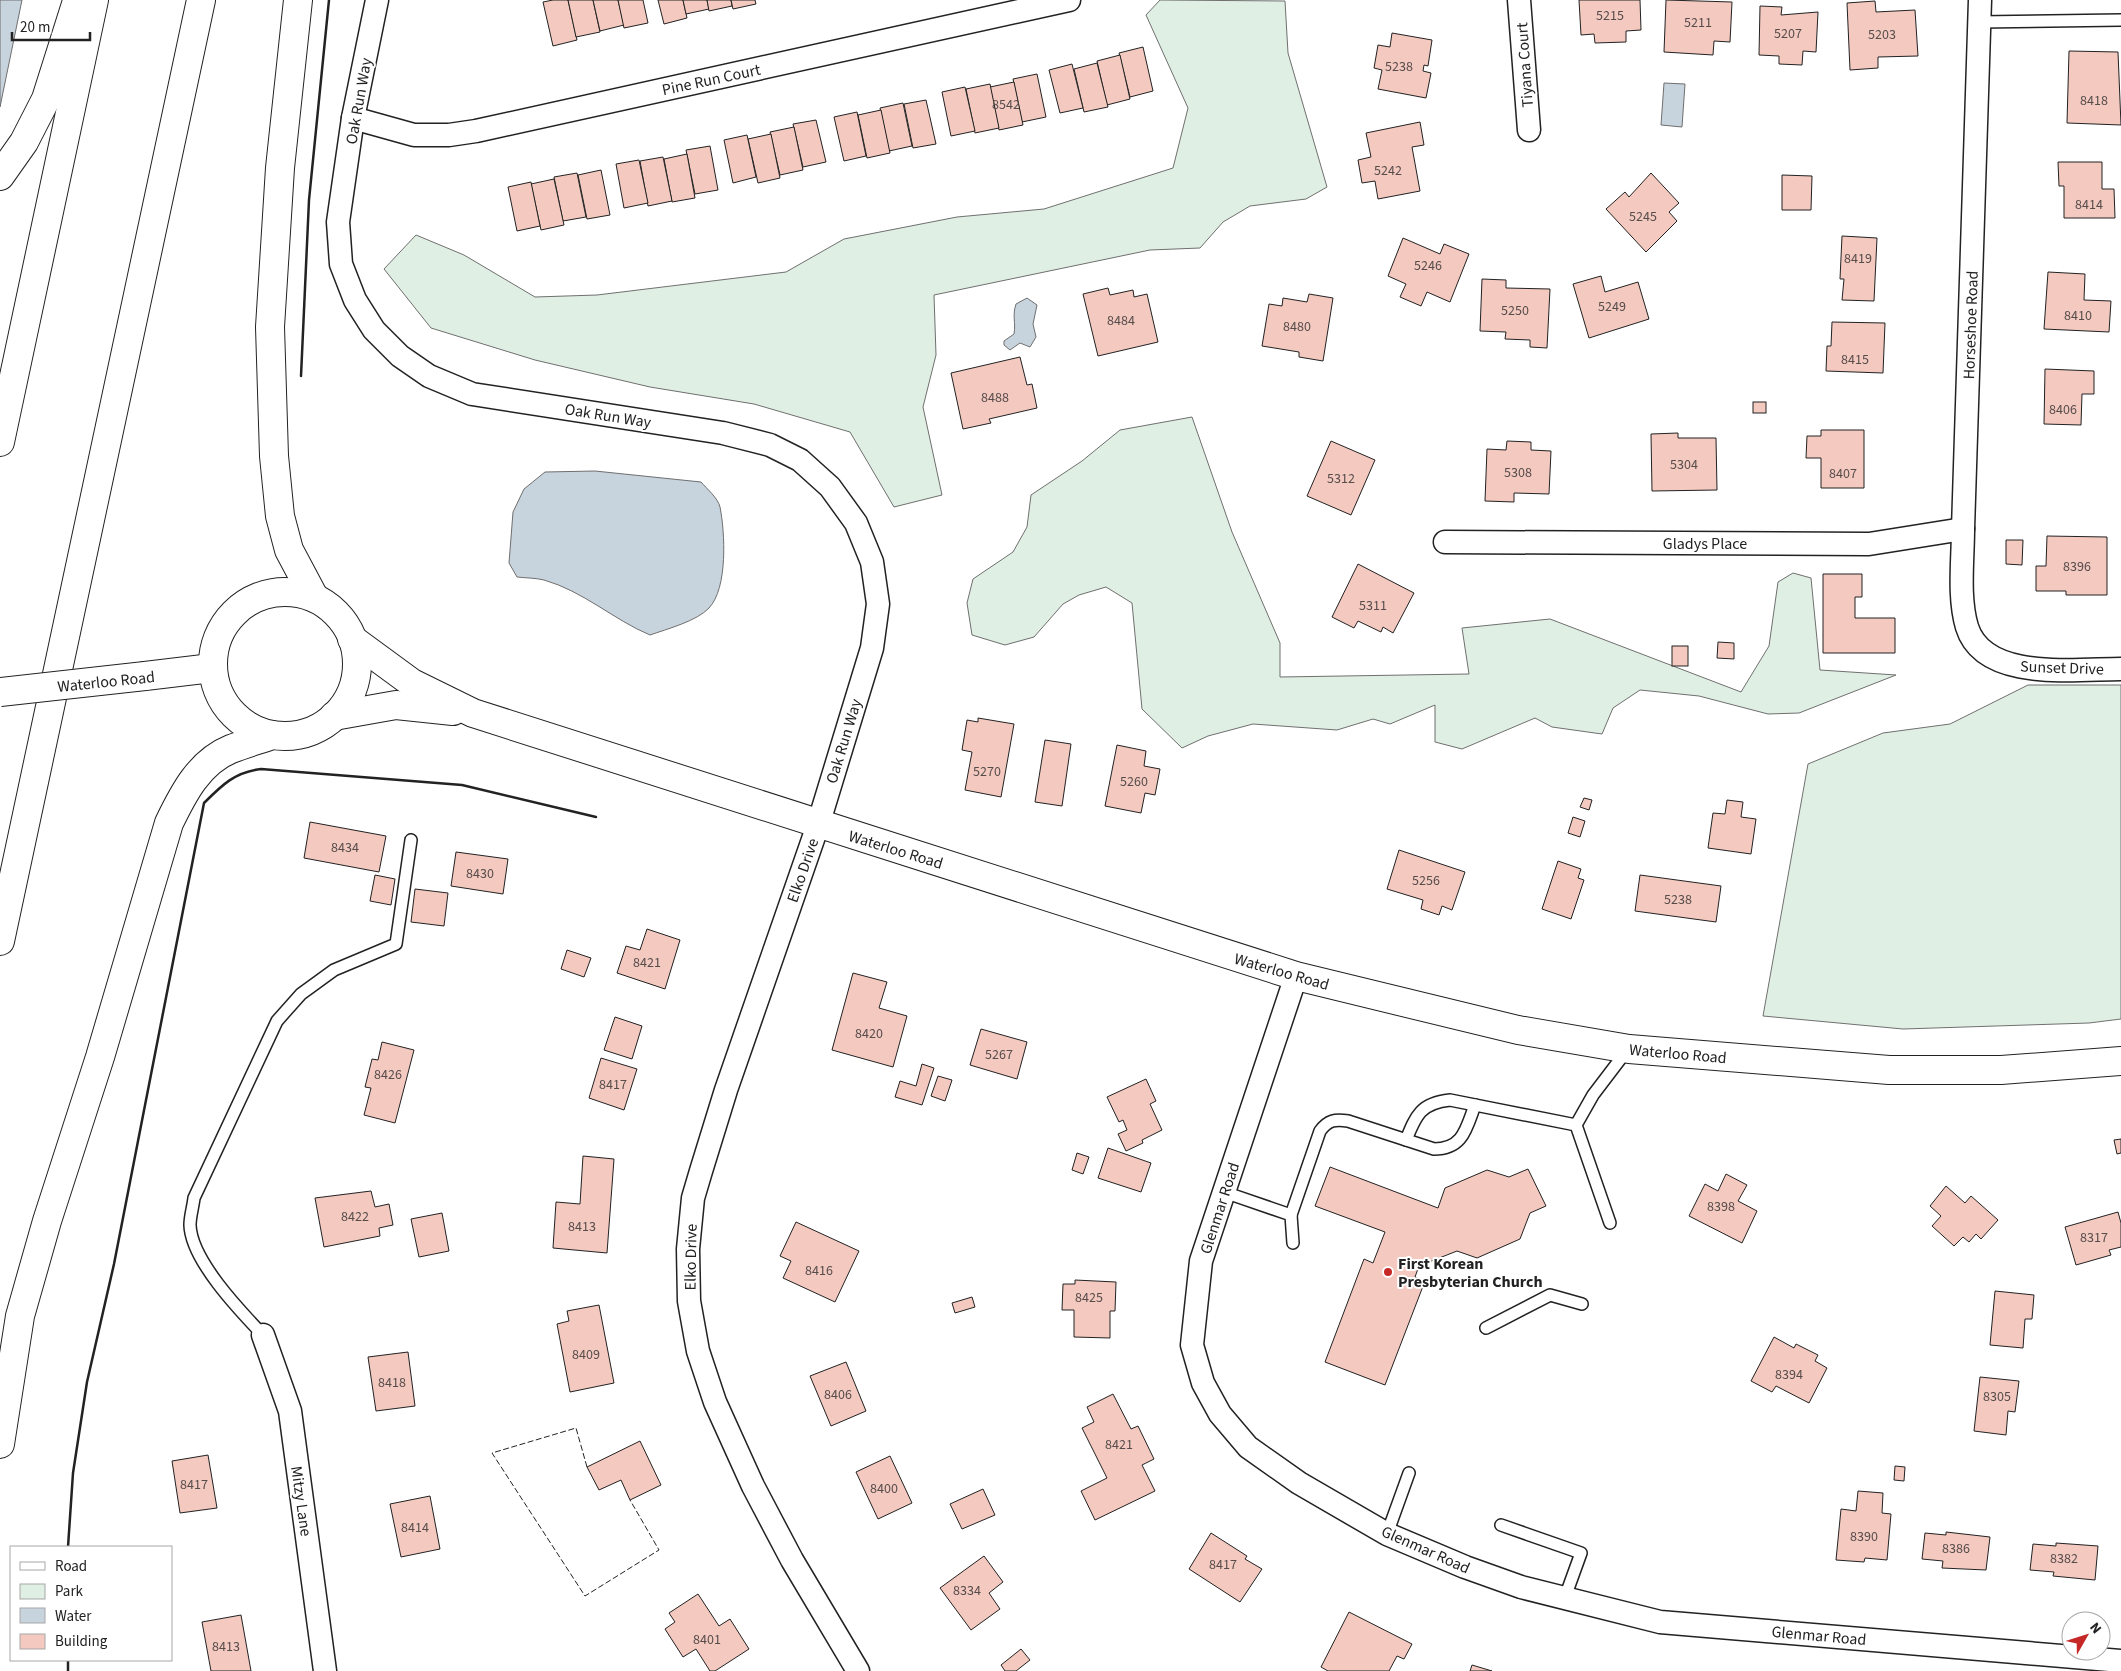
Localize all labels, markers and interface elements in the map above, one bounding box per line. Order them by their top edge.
house number: 5215 [1596,6,1624,26]
scale bar [12,10,90,42]
house number: 5211 [1684,13,1712,33]
text: 20 m [20,17,50,38]
street label: Tiyana Court [1511,21,1539,108]
house number: 5207 [1774,24,1802,44]
house number: 5203 [1868,25,1896,45]
street label: Oak Run Way [341,56,377,146]
house number: 5238 [1385,57,1413,77]
street label: Pine Run Court [660,59,763,101]
house number: 8418 [2080,91,2108,111]
house number: 8542 [992,95,1020,115]
house number: 5242 [1374,161,1402,181]
house number: 8414 [2075,195,2103,215]
house number: 5245 [1629,207,1657,227]
house number: 8419 [1844,249,1872,269]
house number: 5246 [1414,256,1442,276]
street label: Horseshoe Road [1958,270,1984,380]
house number: 5249 [1598,297,1626,317]
house number: 5250 [1501,301,1529,321]
house number: 8410 [2064,306,2092,326]
house number: 8484 [1107,311,1135,331]
house number: 8480 [1283,317,1311,337]
house number: 8415 [1841,350,1869,370]
house number: 8488 [981,388,1009,408]
street label: Oak Run Way [563,398,653,434]
house number: 8406 [2049,400,2077,420]
house number: 5304 [1670,455,1698,475]
house number: 5308 [1504,463,1532,483]
house number: 8407 [1829,464,1857,484]
house number: 5312 [1327,469,1355,489]
street label: Gladys Place [1663,533,1747,555]
house number: 8396 [2063,557,2091,577]
house number: 5311 [1359,596,1387,616]
street label: Sunset Drive [2020,656,2104,680]
street label: Waterloo Road [56,666,156,698]
street label: Oak Run Way [821,696,867,786]
house number: 5270 [973,762,1001,782]
house number: 5260 [1120,772,1148,792]
street label: Waterloo Road [846,825,946,875]
street label: Elko Drive [782,835,824,905]
house number: 8434 [331,838,359,858]
house number: 8430 [466,864,494,884]
house number: 5256 [1412,871,1440,891]
house number: 5238 [1664,890,1692,910]
street label: Waterloo Road [1232,948,1332,996]
house number: 8421 [633,953,661,973]
house number: 8420 [855,1024,883,1044]
street label: Waterloo Road [1628,1039,1728,1069]
house number: 5267 [985,1045,1013,1065]
house number: 8426 [374,1065,402,1085]
house number: 8417 [599,1075,627,1095]
street label: Glenmar Road [1195,1160,1245,1257]
house number: 8398 [1707,1197,1735,1217]
house number: 8422 [341,1207,369,1227]
house number: 8413 [568,1217,596,1237]
street label: Elko Drive [679,1223,703,1291]
house number: 8317 [2080,1228,2108,1248]
place label: First Korean Presbyterian Church [1398,1253,1543,1293]
house number: 8416 [805,1261,833,1281]
marker: First Korean Presbyterian Church [1382,1266,1394,1278]
house number: 8425 [1075,1288,1103,1308]
house number: 8409 [572,1345,600,1365]
house number: 8394 [1775,1365,1803,1385]
house number: 8418 [378,1373,406,1393]
house number: 8406 [824,1385,852,1405]
house number: 8305 [1983,1387,2011,1407]
house number: 8421 [1105,1435,1133,1455]
street label: Mitzy Lane [285,1464,317,1538]
house number: 8417 [180,1475,208,1495]
house number: 8400 [870,1479,898,1499]
house number: 8414 [401,1518,429,1538]
street label: Glenmar Road [1378,1521,1473,1579]
house number: 8390 [1850,1527,1878,1547]
house number: 8386 [1942,1539,1970,1559]
legend [10,1546,172,1661]
house number: 8382 [2050,1549,2078,1569]
house number: 8417 [1209,1555,1237,1575]
text: Road [55,1556,87,1577]
text: Park [55,1581,84,1602]
house number: 8334 [953,1581,981,1601]
text: Water [55,1606,92,1627]
north arrow [2061,1611,2111,1661]
text: N [2085,1619,2106,1638]
street label: Glenmar Road [1771,1621,1867,1651]
house number: 8401 [693,1630,721,1650]
text: Building [55,1631,108,1652]
house number: 8413 [212,1637,240,1657]

